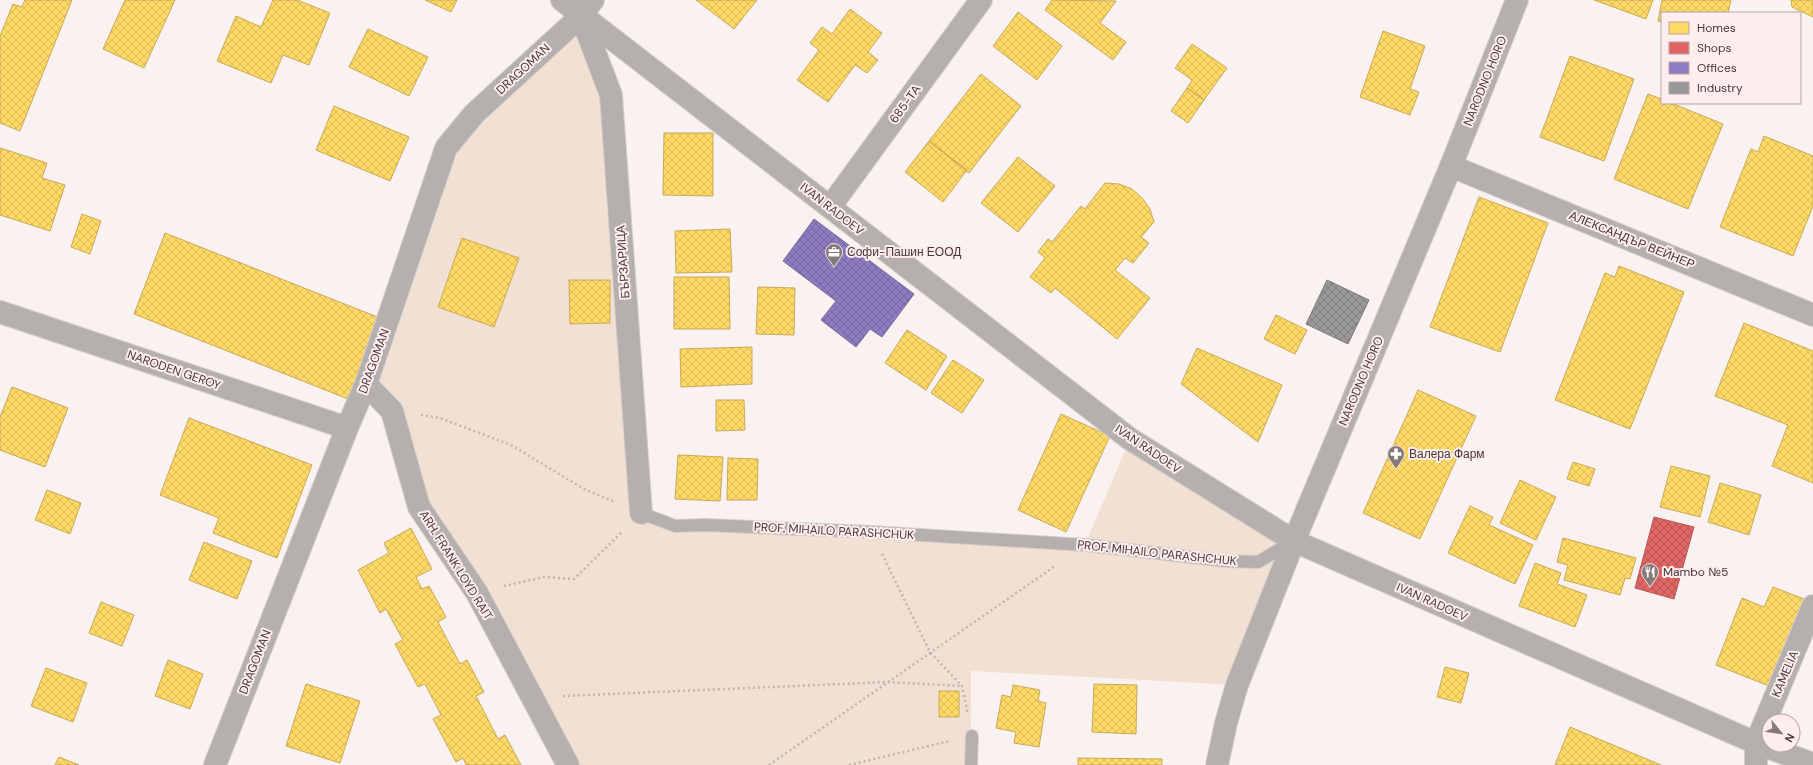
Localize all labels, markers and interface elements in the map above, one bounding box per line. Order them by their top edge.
legend [1661,12,1801,104]
text: Homes [1697,20,1736,36]
street label: NARODNO HORO [1460,34,1510,128]
street label: DRAGOMAN [493,40,553,98]
text: Shops [1697,40,1732,56]
text: Offices [1697,60,1737,76]
text: Industry [1697,80,1743,96]
street label: 685-ТА [886,82,924,126]
street label: IVAN RADOEV [797,179,867,239]
street label: АЛЕКСАНДЪР ВЕЙНЕР [1567,207,1697,273]
street label: БЪРЗАРИЦА [612,225,634,299]
office icon: Софи-Пашин ЕООД [824,242,844,267]
place label: Софи-Пашин ЕООД [847,244,961,260]
street label: DRAGOMAN [355,326,393,396]
street label: NARODNO HORO [1335,334,1387,428]
street label: NARODEN GEROY [125,347,223,394]
street label: IVAN RADOEV [1112,421,1184,477]
pharmacy icon: Валера Фарм [1386,444,1406,469]
place label: Валера Фарм [1409,446,1485,462]
street label: ARH. FRANK LOYD RAIT [416,507,496,623]
street label: PROF. MIHAILO PARASHCHUK [754,519,914,543]
street label: PROF. MIHAILO PARASHCHUK [1076,537,1238,569]
restaurant icon: Mambo №5 [1640,562,1660,587]
place label: Mambo №5 [1663,564,1728,580]
street label: IVAN RADOEV [1394,579,1470,625]
street label: DRAGOMAN [235,628,275,696]
street label: KAMELIA [1768,648,1802,700]
north arrow [1761,713,1801,753]
text: N [1782,731,1798,745]

